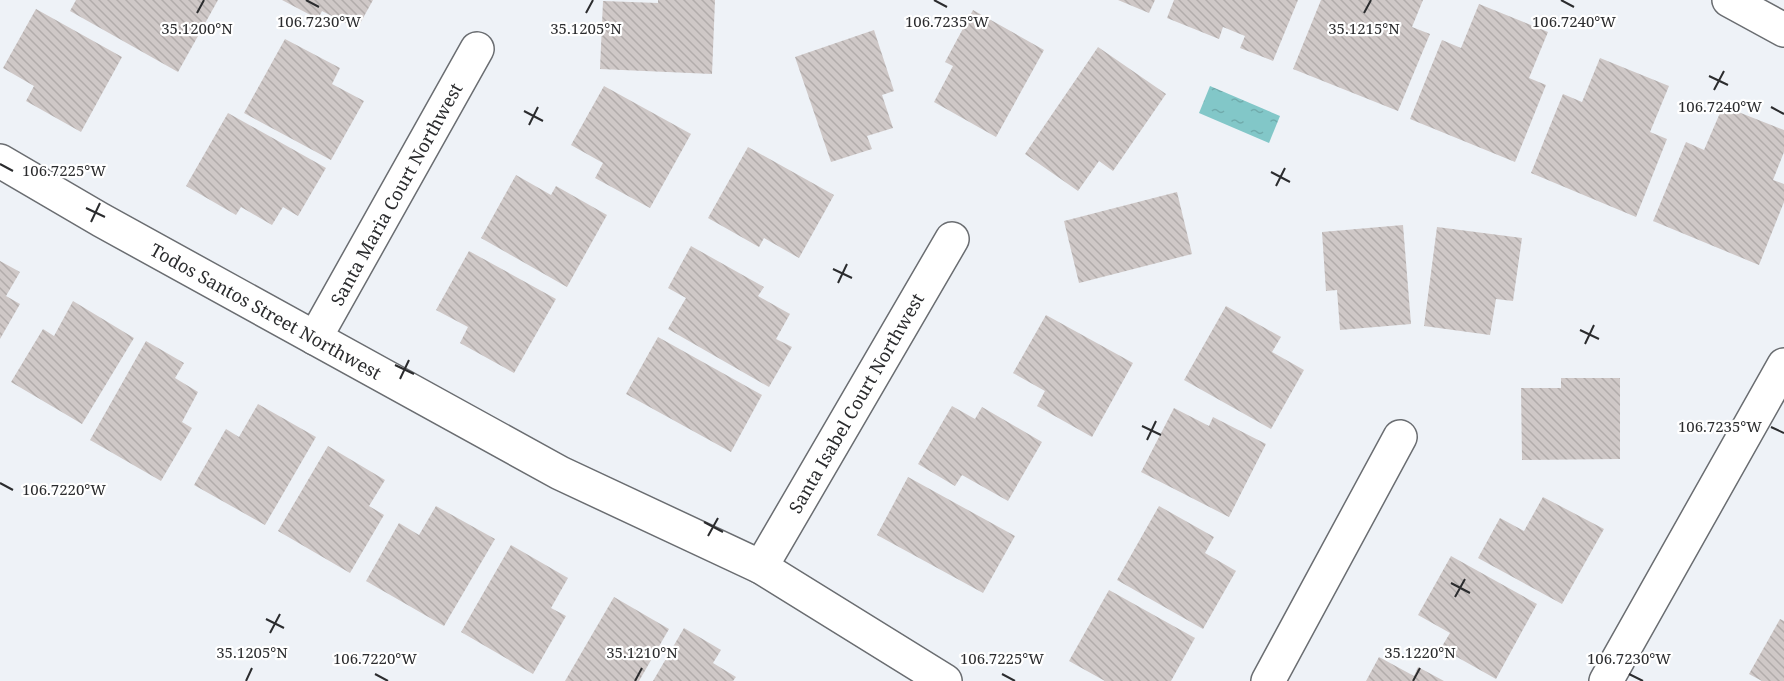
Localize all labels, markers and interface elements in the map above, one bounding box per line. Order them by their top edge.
text: 106.7230°W [277,11,361,31]
text: 106.7235°W [905,11,989,31]
text: 106.7240°W [1532,11,1616,31]
text: 35.1200°N [161,18,233,38]
text: 35.1205°N [550,18,622,38]
text: 35.1215°N [1328,18,1400,38]
street label: Santa Maria Court Northwest [325,78,467,310]
text: 106.7240°W [1678,96,1762,116]
text: 106.7225°W [22,160,106,180]
street label: Todos Santos Street Northwest [146,237,386,385]
street label: Santa Isabel Court Northwest [783,288,929,518]
text: 106.7235°W [1678,416,1762,436]
text: 106.7220°W [22,479,106,499]
text: 35.1205°N [216,642,288,662]
text: 35.1210°N [606,642,678,662]
text: 35.1220°N [1384,642,1456,662]
text: 106.7220°W [333,648,417,668]
text: 106.7225°W [960,648,1044,668]
text: 106.7230°W [1587,648,1671,668]

